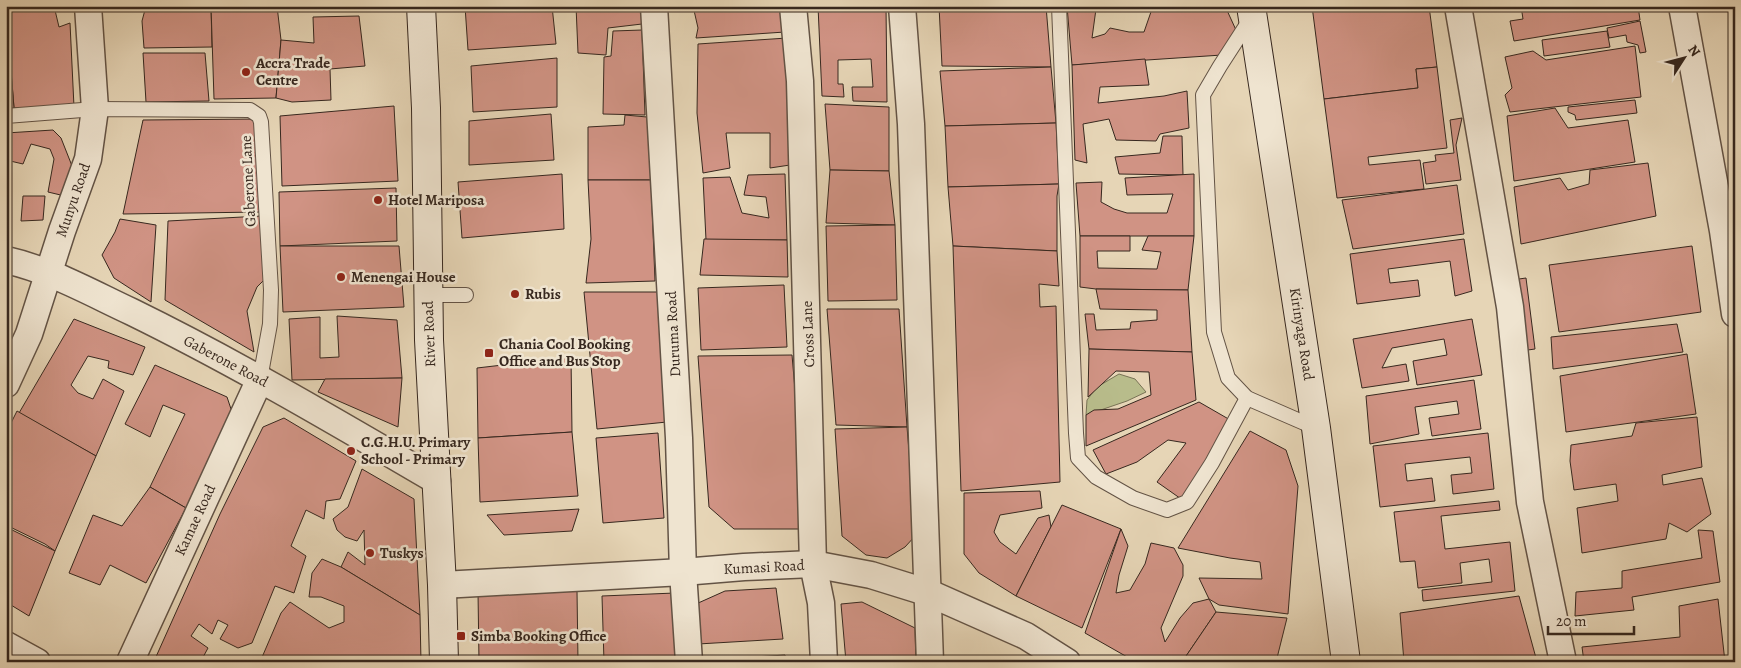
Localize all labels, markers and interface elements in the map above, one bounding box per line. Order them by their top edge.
north arrow [1658,32,1708,82]
text: N [1683,41,1705,60]
place label: Accra Trade Centre [255,53,330,90]
marker: Accra Trade Centre [240,66,252,78]
street label: Gaberone Lane [236,134,260,227]
street label: Munyu Road [51,159,95,240]
place label: Hotel Mariposa [388,190,485,210]
marker: Hotel Mariposa [372,194,384,206]
place label: Menengai House [351,267,456,287]
marker: Menengai House [335,271,347,283]
place label: Rubis [525,284,561,304]
street label: Kirinyaga Road [1285,286,1319,383]
marker: Rubis [509,288,521,300]
street label: Duruma Road [661,290,685,378]
street label: River Road [418,300,440,368]
street label: Cross Lane [797,300,819,368]
street label: Gaberone Road [180,330,273,392]
place label: Chania Cool Booking Office and Bus Stop [499,334,631,371]
marker: Chania Cool Booking Office and Bus Stop [483,347,495,359]
place label: C.G.H.U. Primary School - Primary [361,432,471,469]
marker: C.G.H.U. Primary School - Primary [345,445,357,457]
street label: Kamae Road [170,480,221,559]
place label: Tuskys [380,543,424,563]
marker: Tuskys [364,547,376,559]
street label: Kumasi Road [723,555,806,579]
scale bar [1548,603,1635,635]
text: 20 m [1556,611,1587,631]
place label: Simba Booking Office [471,626,607,646]
marker: Simba Booking Office [455,630,467,642]

